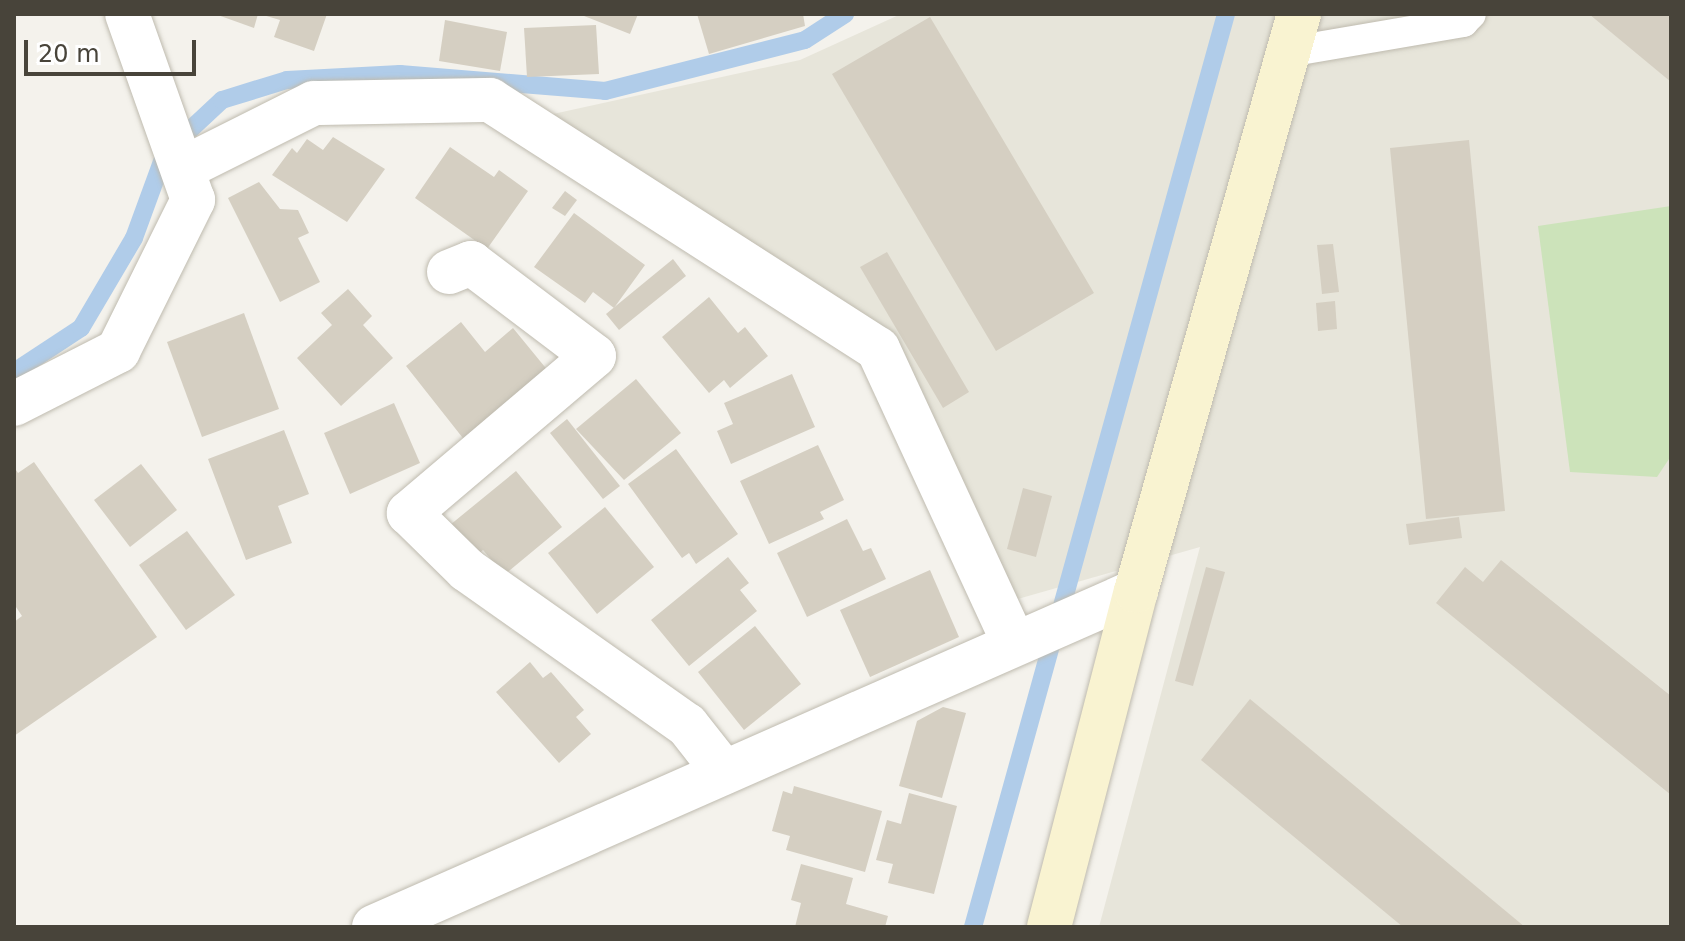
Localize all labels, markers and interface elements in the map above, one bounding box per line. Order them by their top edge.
scale bar [28,24,200,74]
text: 20 m [38,40,100,68]

